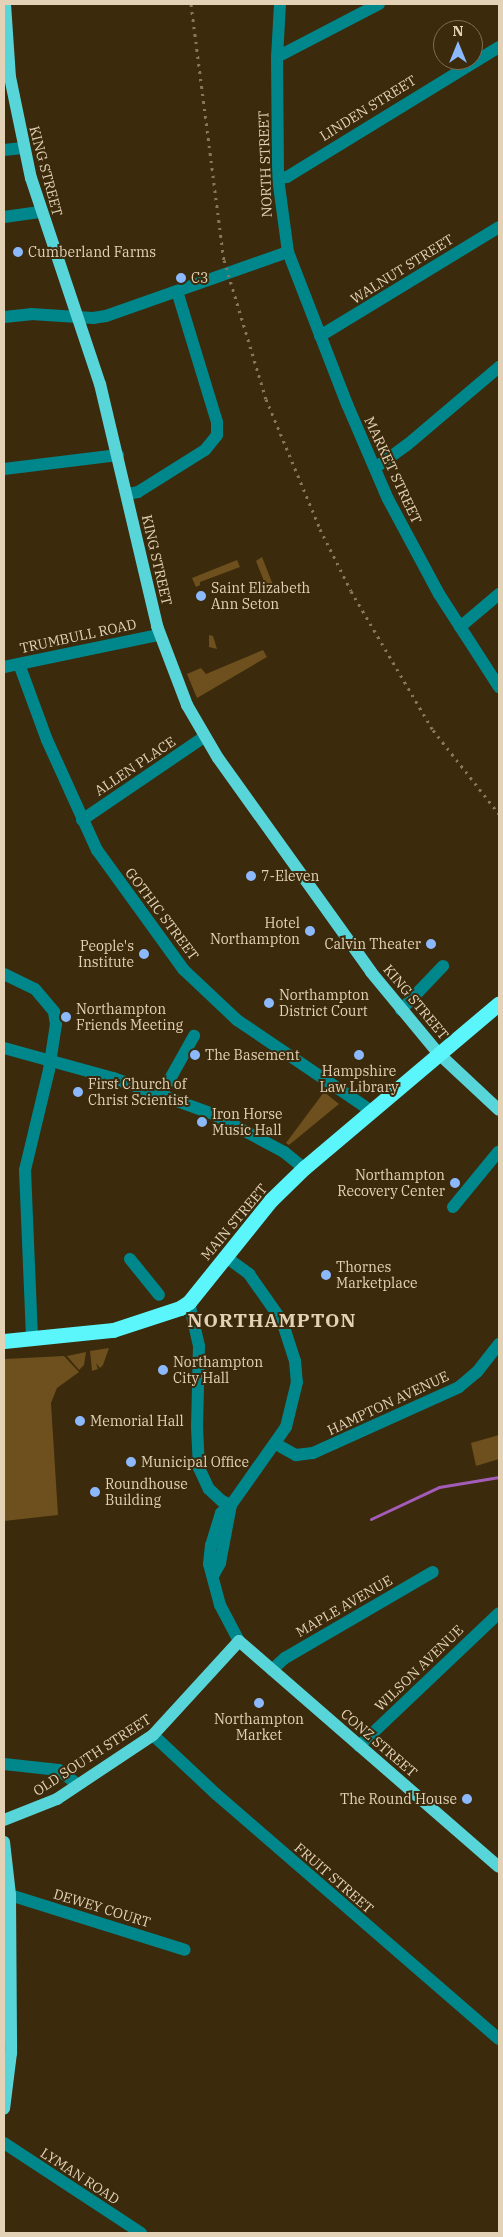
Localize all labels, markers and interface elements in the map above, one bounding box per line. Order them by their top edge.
north arrow [433,20,483,70]
text: N [452,22,464,40]
street label: LINDEN STREET [317,72,419,144]
street label: NORTH STREET [255,110,275,218]
street label: KING STREET [26,124,66,218]
street label: WALNUT STREET [347,231,457,307]
place label: Cumberland Farms [28,244,156,260]
marker: Cumberland Farms [12,246,24,258]
place label: C3 [191,270,208,286]
marker: C3 [175,272,187,284]
street label: MARKET STREET [361,414,425,526]
street label: KING STREET [138,513,176,607]
place label: Saint Elizabeth Ann Seton [211,580,310,612]
marker: Saint Elizabeth Ann Seton [195,590,207,602]
street label: TRUMBULL ROAD [18,615,138,657]
street label: ALLEN PLACE [91,733,179,799]
street label: GOTHIC STREET [122,865,202,963]
place label: 7-Eleven [261,868,319,884]
marker: 7-Eleven [245,870,257,882]
place label: Hotel Northampton [210,915,300,948]
marker: Hotel Northampton [304,925,316,937]
place label: Calvin Theater [324,936,421,952]
place label: People's Institute [78,938,134,970]
marker: Calvin Theater [425,938,437,950]
marker: People's Institute [138,948,150,960]
street label: KING STREET [380,961,452,1043]
place label: Northampton District Court [279,987,369,1020]
marker: Northampton District Court [263,997,275,1009]
place label: Northampton Friends Meeting [76,1001,183,1034]
marker: Northampton Friends Meeting [60,1011,72,1023]
place label: The Basement [205,1047,300,1063]
marker: The Basement [189,1049,201,1061]
marker: Hampshire Law Library [353,1049,365,1061]
place label: Hampshire Law Library [319,1063,399,1096]
place label: First Church of Christ Scientist [88,1076,189,1108]
marker: First Church of Christ Scientist [72,1086,84,1098]
place label: Iron Horse Music Hall [212,1106,283,1138]
marker: Iron Horse Music Hall [196,1116,208,1128]
place label: Northampton Recovery Center [337,1167,445,1200]
marker: Northampton Recovery Center [449,1177,461,1189]
street label: MAIN STREET [197,1180,271,1264]
place label: Thornes Marketplace [336,1259,417,1292]
marker: Thornes Marketplace [320,1269,332,1281]
district label: NORTHAMPTON [186,1310,358,1332]
place label: Northampton City Hall [173,1354,263,1386]
marker: Northampton City Hall [157,1364,169,1376]
street label: HAMPTON AVENUE [325,1367,451,1439]
place label: Memorial Hall [90,1413,184,1429]
marker: Memorial Hall [74,1415,86,1427]
place label: Municipal Office [141,1454,249,1470]
marker: Municipal Office [125,1456,137,1468]
place label: Roundhouse Building [105,1476,188,1508]
marker: Roundhouse Building [89,1486,101,1498]
street label: MAPLE AVENUE [293,1572,395,1640]
street label: WILSON AVENUE [371,1622,467,1714]
marker: Northampton Market [253,1697,265,1709]
street label: CONZ STREET [337,1705,421,1781]
street label: OLD SOUTH STREET [30,1711,154,1799]
place label: Northampton Market [214,1711,304,1744]
place label: The Round House [340,1791,457,1807]
marker: The Round House [461,1793,473,1805]
street label: FRUIT STREET [291,1839,377,1917]
street label: DEWEY COURT [51,1885,153,1931]
street label: LYMAN ROAD [37,2144,123,2208]

